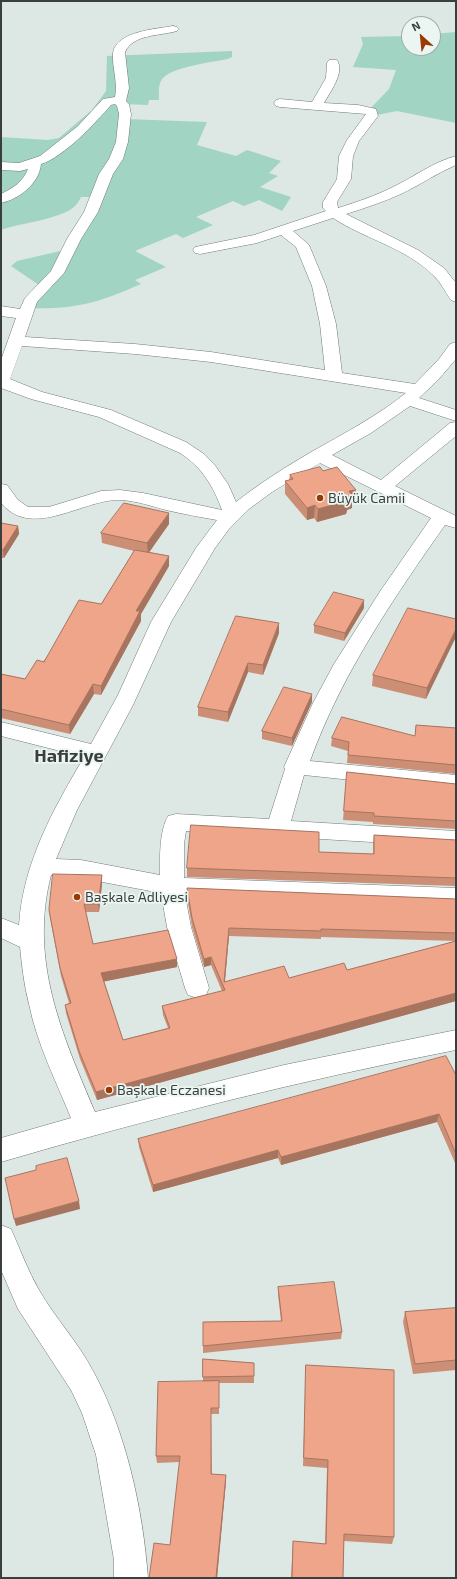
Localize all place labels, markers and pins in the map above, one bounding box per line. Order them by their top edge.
place label: Büyük Camii [328,490,405,506]
marker: Büyük Camii [315,493,325,503]
place label: Başkale Adliyesi [85,889,188,905]
marker: Başkale Adliyesi [72,892,82,902]
place label: Başkale Eczanesi [117,1082,226,1098]
marker: Başkale Eczanesi [104,1085,114,1095]

